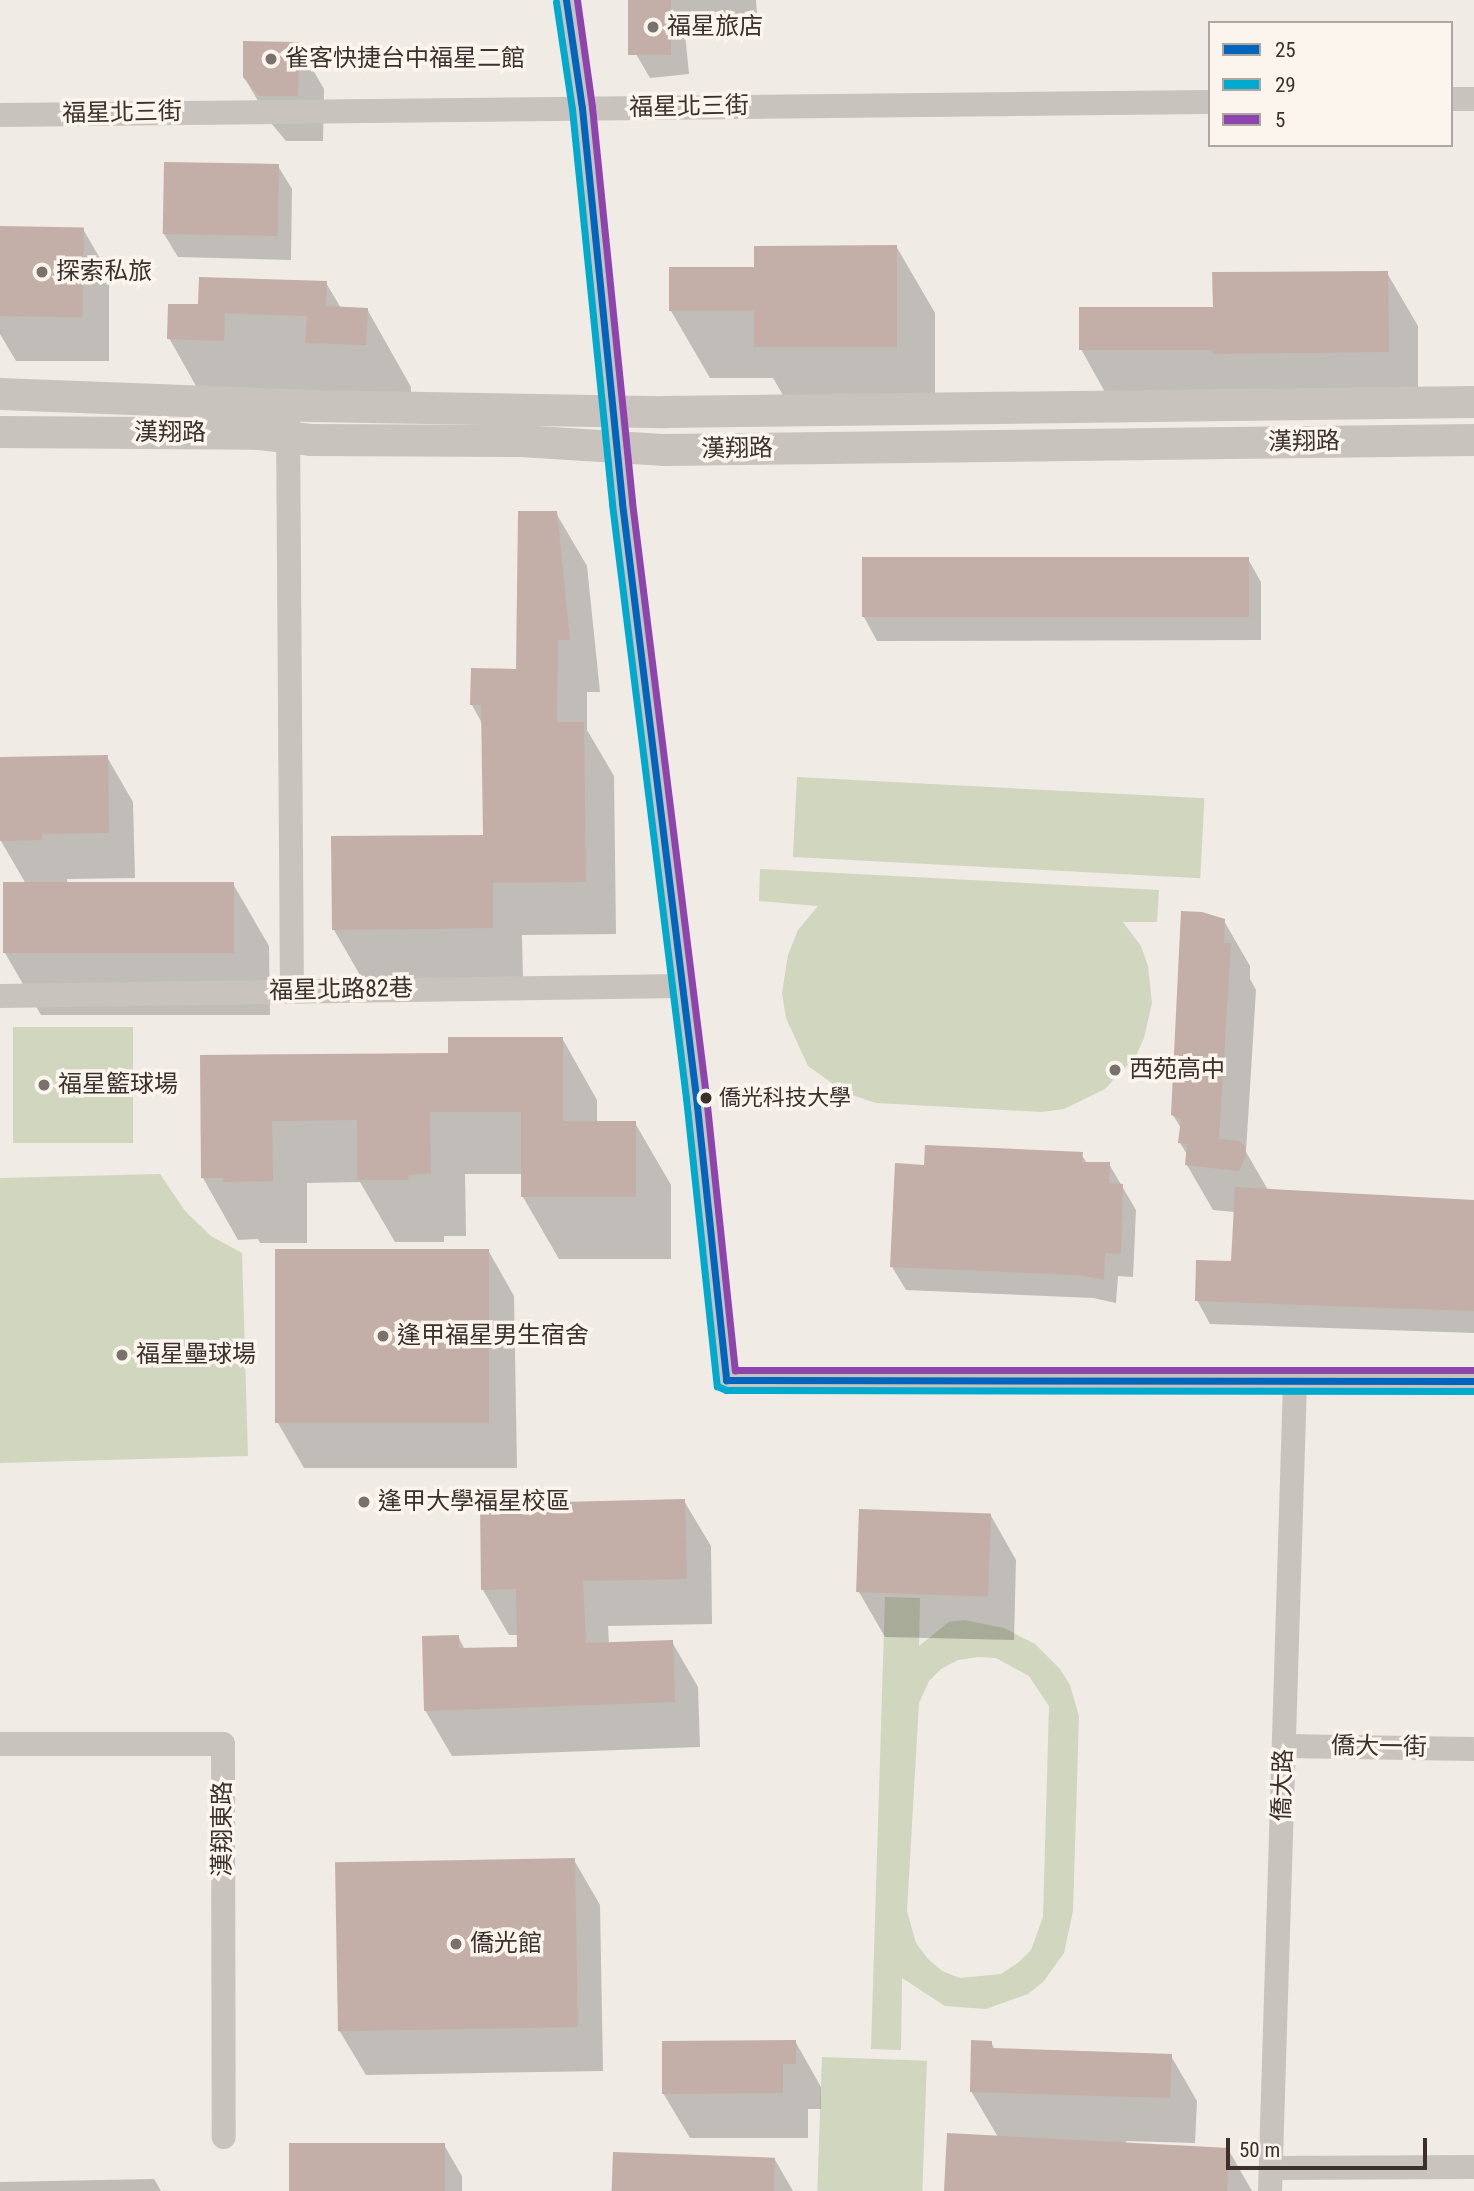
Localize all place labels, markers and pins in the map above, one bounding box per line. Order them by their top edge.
place label: 福星旅店 [667,13,763,41]
marker: 福星旅店 [645,19,661,35]
place label: 雀客快捷台中福星二館 [285,45,525,73]
marker: 雀客快捷台中福星二館 [263,51,279,67]
place label: 探索私旅 [56,258,152,286]
marker: 探索私旅 [34,264,50,280]
place label: 西苑高中 [1129,1056,1225,1084]
marker: 西苑高中 [1107,1062,1123,1078]
place label: 福星籃球場 [58,1071,178,1099]
marker: 福星籃球場 [36,1077,52,1093]
place label: 僑光科技大學 [719,1085,851,1111]
marker: 僑光科技大學 [699,1091,713,1105]
place label: 逢甲福星男生宿舍 [397,1322,589,1350]
marker: 逢甲福星男生宿舍 [375,1328,391,1344]
place label: 福星壘球場 [136,1341,256,1369]
marker: 福星壘球場 [114,1347,130,1363]
place label: 逢甲大學福星校區 [378,1488,570,1516]
marker: 逢甲大學福星校區 [356,1494,372,1510]
place label: 僑光館 [470,1930,542,1958]
marker: 僑光館 [448,1936,464,1952]

